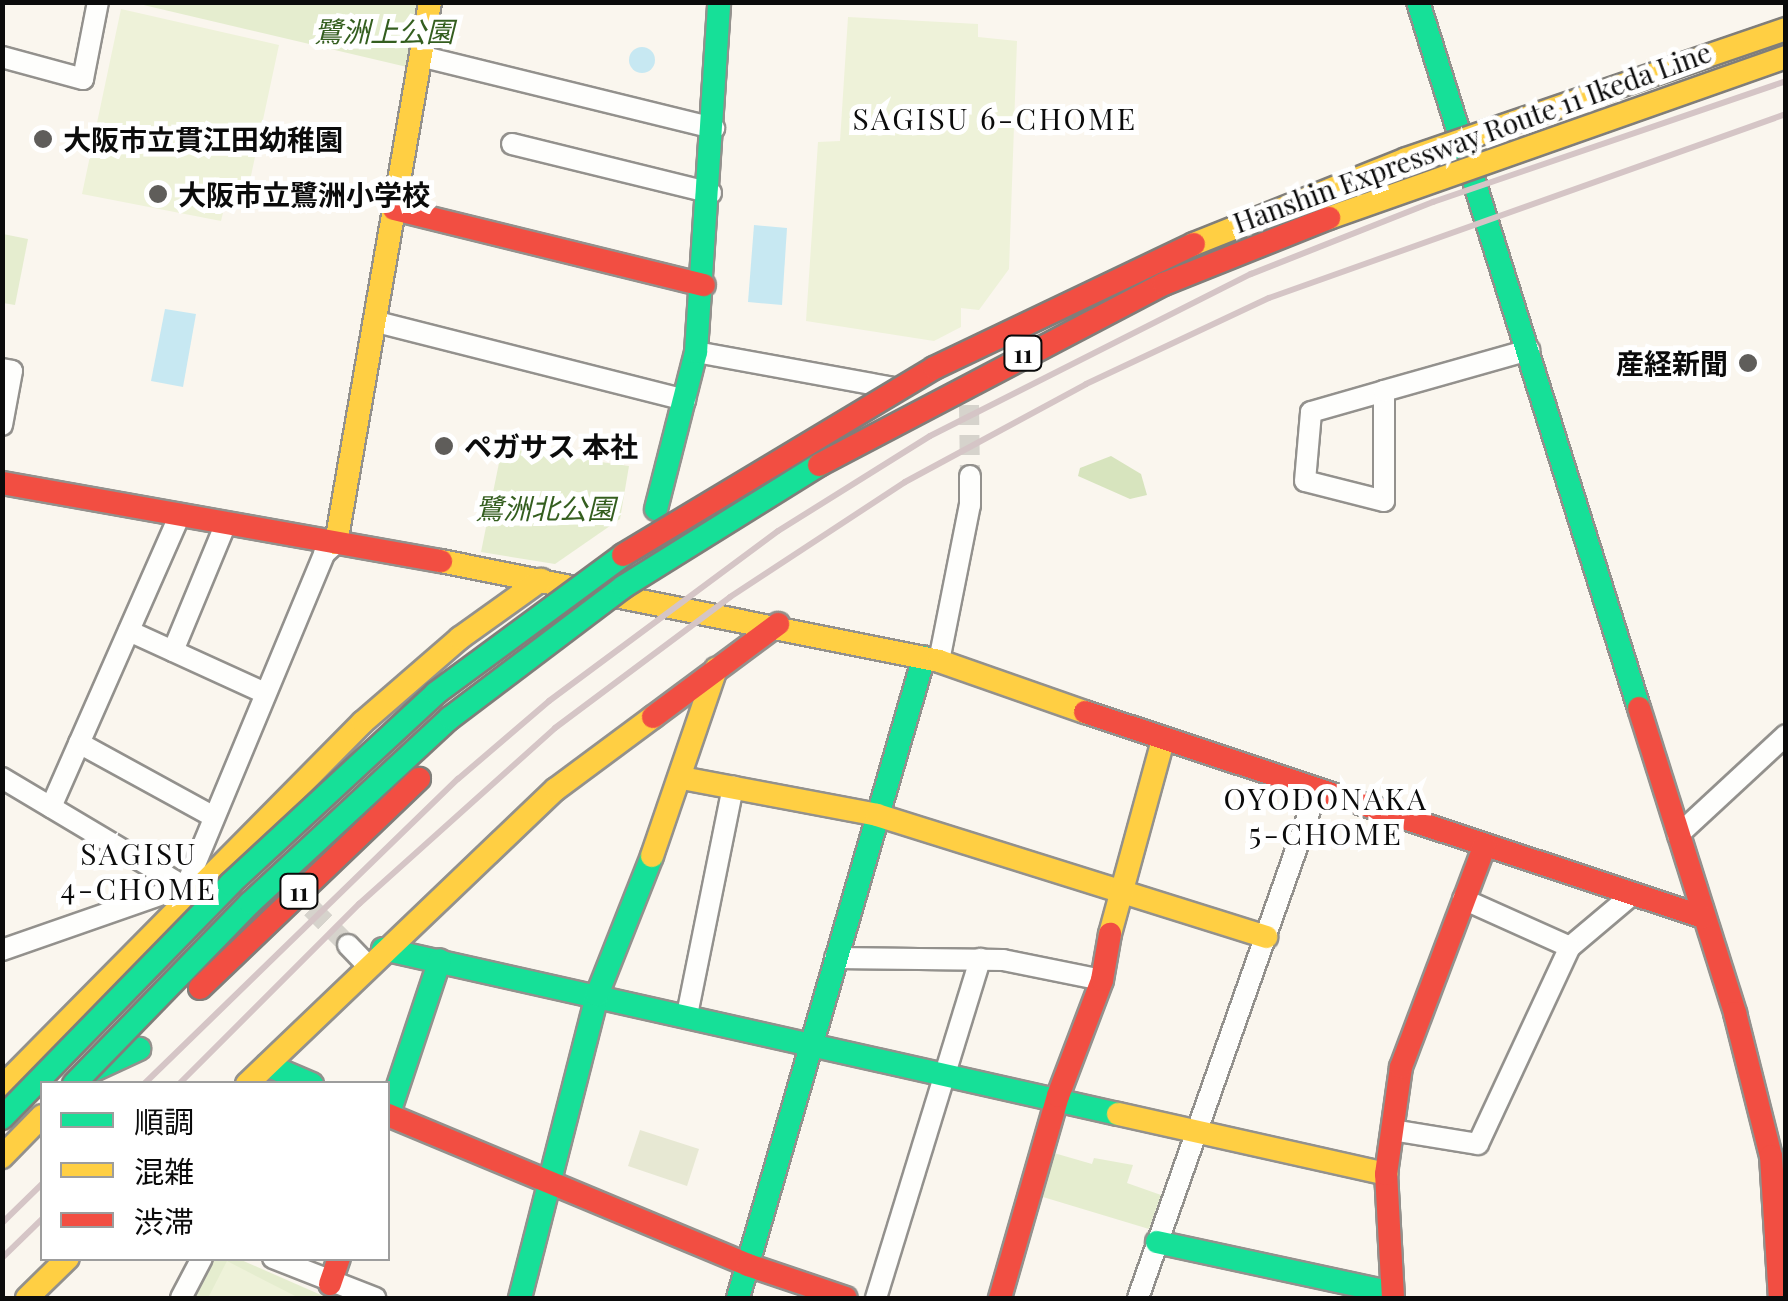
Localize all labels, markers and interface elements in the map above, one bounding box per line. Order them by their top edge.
park label: 鷺洲上公園 [314,14,454,48]
street label: Hanshin Expressway Route 11 Ikeda Line [1228,34,1716,240]
district label: SAGISU 6-CHOME [852,100,1138,136]
place label: 大阪市立貫江田幼稚園 [63,122,343,156]
marker: 大阪市立貫江田幼稚園 [32,128,54,150]
place label: 大阪市立鷺洲小学校 [178,177,430,211]
marker: 大阪市立鷺洲小学校 [147,183,169,205]
road number: 11 [1003,333,1043,373]
place label: 産経新聞 [1616,346,1728,380]
marker: 産経新聞 [1737,352,1759,374]
place label: ペガサス 本社 [464,429,639,463]
marker: ペガサス 本社 [433,435,455,457]
park label: 鷺洲北公園 [475,491,615,525]
district label: OYODONAKA 5-CHOME [1224,780,1428,850]
district label: SAGISU 4-CHOME [61,835,217,906]
road number: 11 [279,871,319,911]
legend [40,1081,390,1261]
text: 順調 [134,1101,194,1141]
text: 混雑 [134,1151,194,1191]
text: 渋滞 [134,1201,194,1241]

